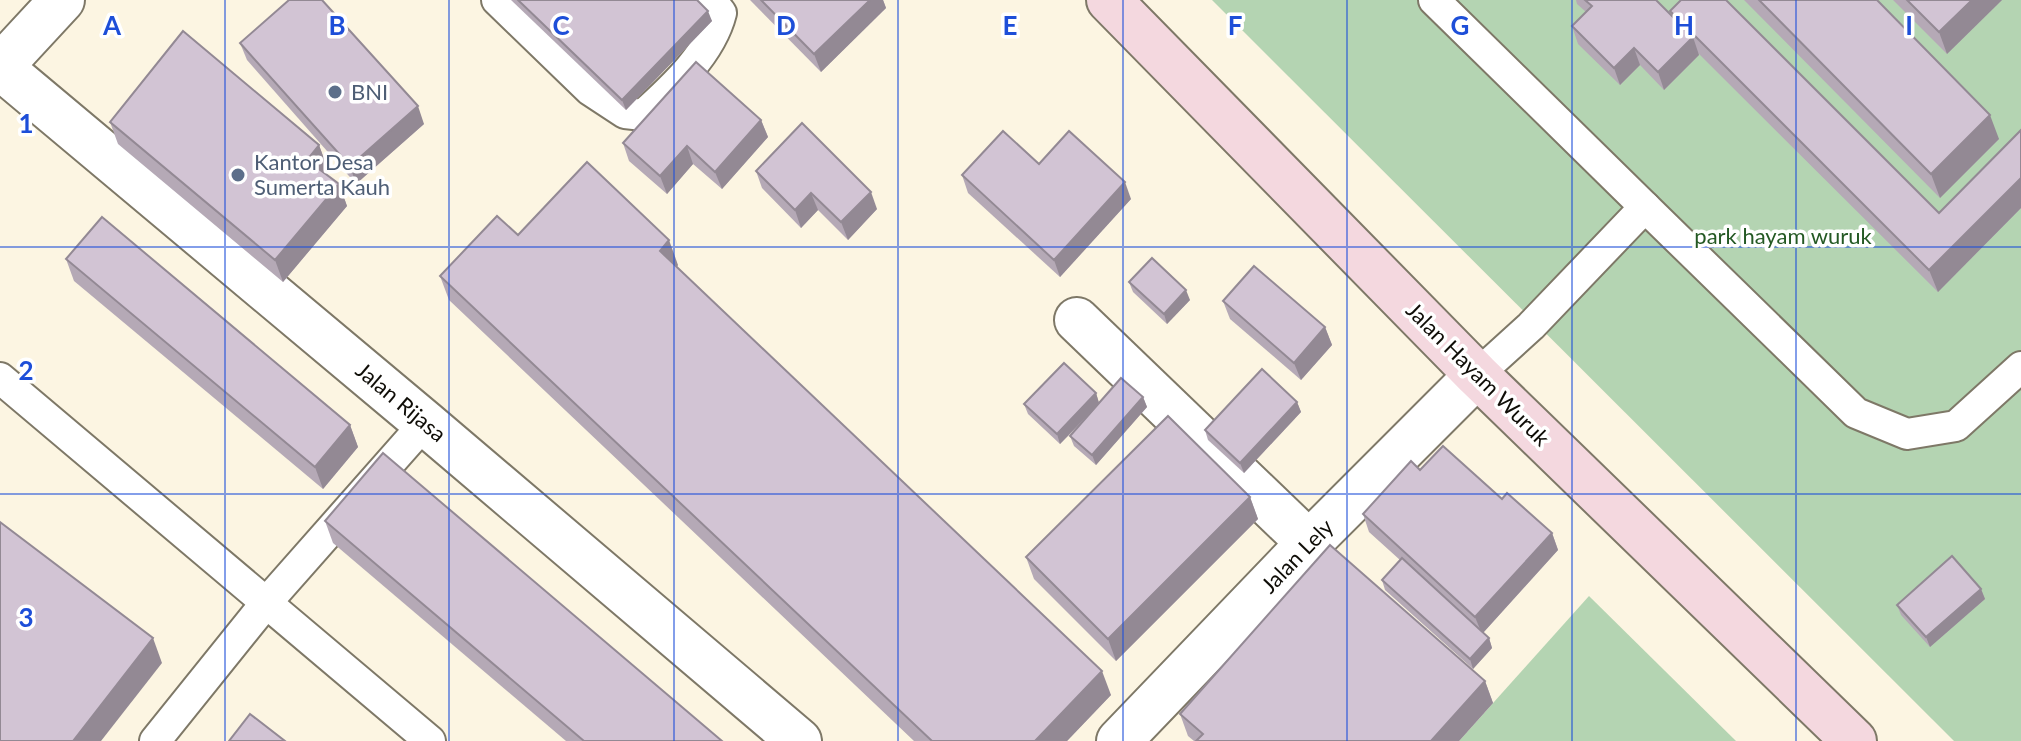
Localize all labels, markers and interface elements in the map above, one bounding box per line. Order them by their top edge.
text: A [102,9,122,41]
text: B [328,9,346,41]
text: C [552,9,570,41]
text: D [776,9,796,41]
text: E [1003,9,1017,41]
text: F [1228,9,1242,41]
text: G [1451,9,1469,41]
text: H [1674,9,1694,41]
text: I [1905,9,1913,41]
place label: BNI [351,78,388,105]
marker: BNI [326,83,344,101]
text: 1 [18,107,34,139]
place label: Kantor Desa Sumerta Kauh [254,148,390,200]
marker: Kantor Desa Sumerta Kauh [229,166,247,184]
park label: park hayam wuruk [1694,222,1872,249]
street label: Jalan Hayam Wuruk [1401,296,1556,452]
text: 2 [18,354,34,386]
street label: Jalan Rijasa [351,356,452,447]
street label: Jalan Lely [1255,513,1339,598]
text: 3 [18,601,34,633]

